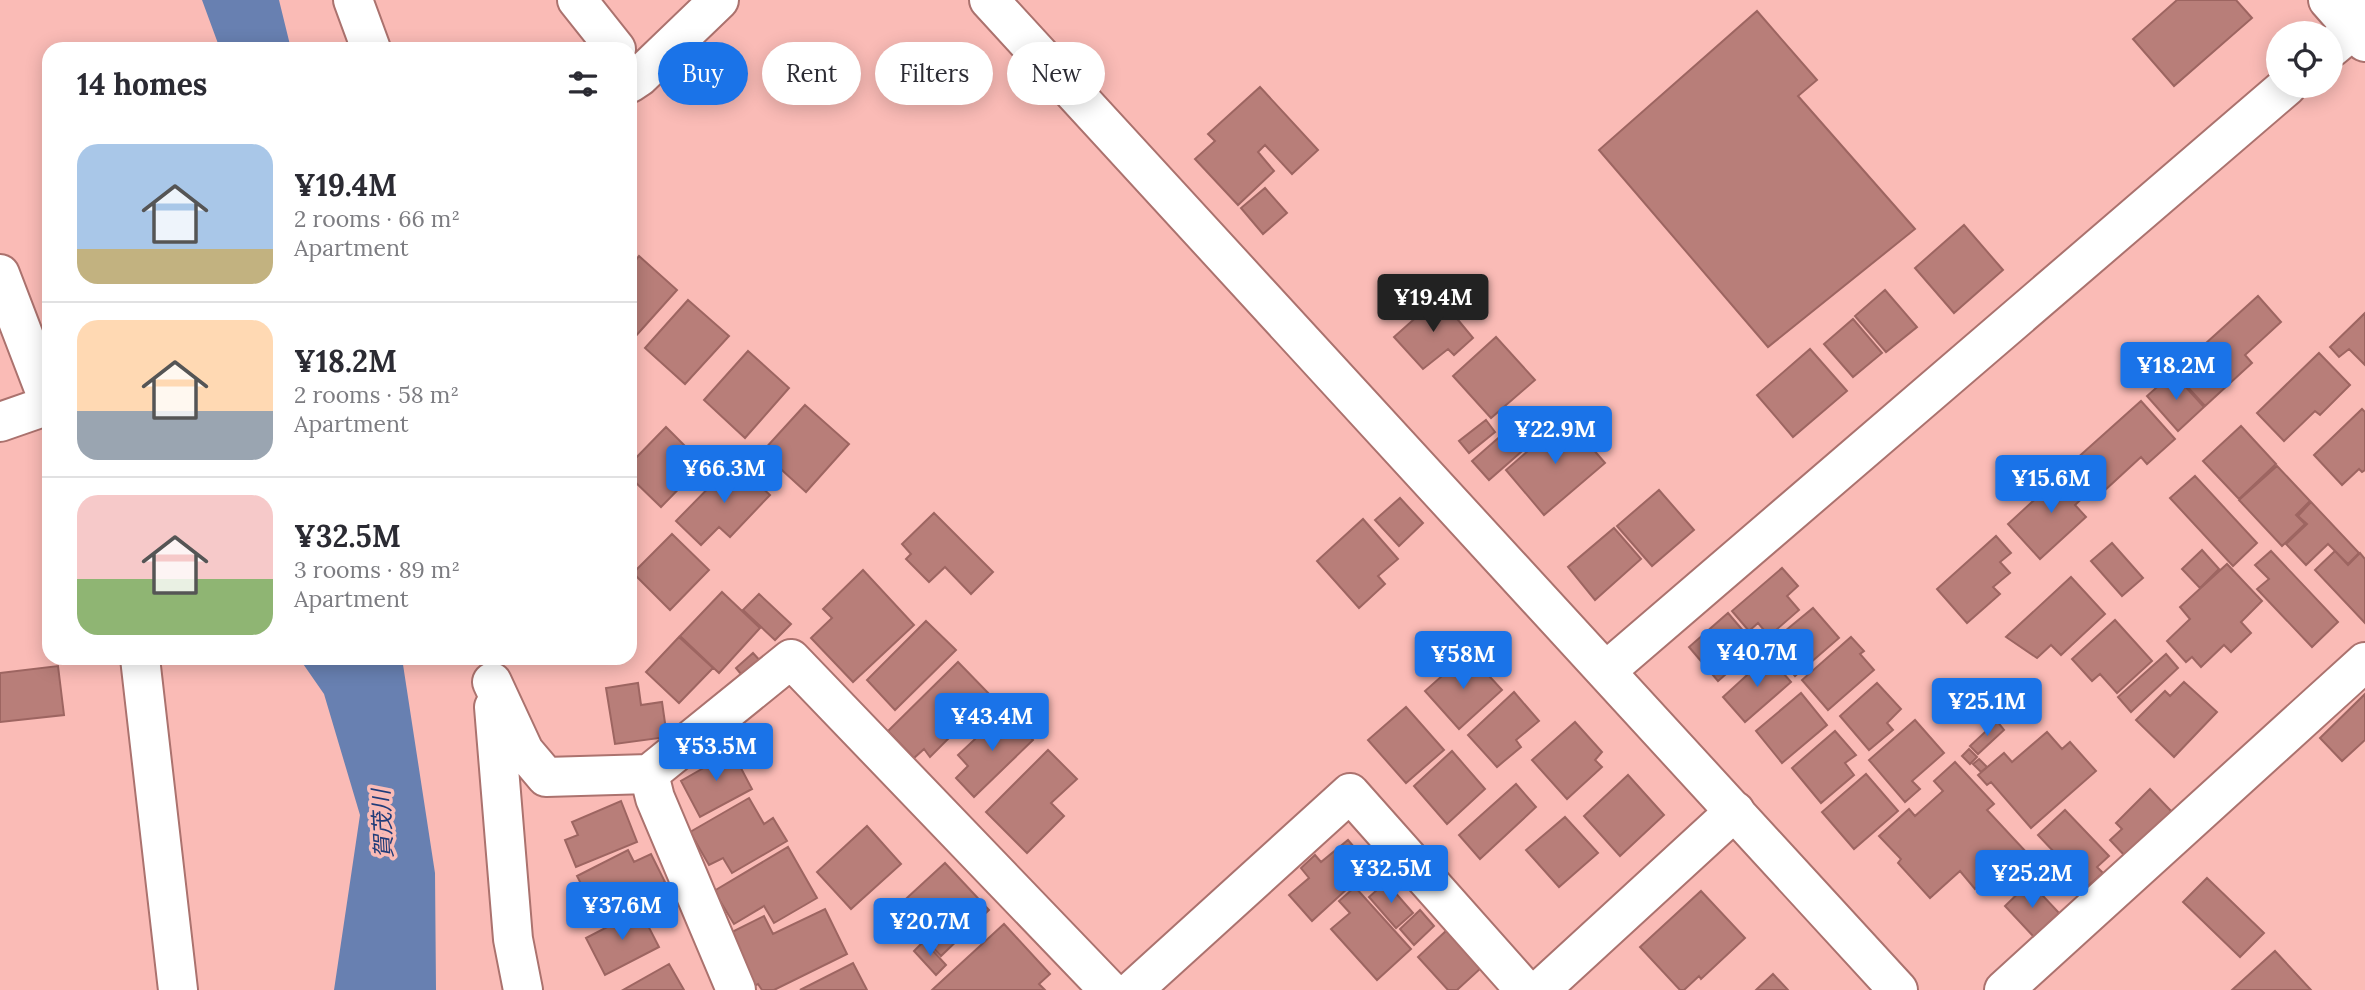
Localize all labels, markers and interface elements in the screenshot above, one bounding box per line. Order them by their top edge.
map controls [2266,21,2343,98]
button: locate [2266,21,2343,98]
chip: Buy [658,42,748,105]
chip: Rent [762,42,861,105]
chip: Filters [875,42,993,105]
chip: New [1007,42,1105,105]
text: 14 homes [77,65,207,103]
icon: filters [564,65,602,103]
text: ¥19.4M [294,166,397,204]
icon: home [133,172,217,256]
text: 2 rooms · 66 m² [294,204,460,233]
text: Apartment [294,233,409,262]
pin: ¥19.4M [1376,274,1490,334]
text: ¥19.4M [1393,282,1473,311]
text: ¥18.2M [294,342,397,380]
pin: ¥18.2M [2119,342,2233,402]
icon: home [133,348,217,432]
text: ¥18.2M [2136,350,2216,379]
text: 2 rooms · 58 m² [294,380,459,409]
pin: ¥22.9M [1498,406,1612,466]
text: Apartment [294,409,409,438]
text: ¥22.9M [1514,414,1596,443]
pin: ¥66.3M [667,446,781,505]
text: ¥66.3M [682,453,766,482]
pin: ¥15.6M [1994,456,2108,515]
text: ¥15.6M [2011,463,2091,492]
text: ¥32.5M [294,517,401,555]
icon: home [133,523,217,607]
text: 3 rooms · 89 m² [294,555,460,584]
text: Apartment [294,584,409,613]
pin: ¥40.7M [1700,630,1814,689]
pin: ¥58M [1422,632,1504,691]
text: ¥40.7M [1716,637,1798,666]
text: ¥58M [1431,639,1495,668]
pin: ¥25.1M [1930,678,2044,738]
text: ¥25.1M [1948,686,2026,715]
pin: ¥43.4M [935,694,1049,753]
text: ¥43.4M [951,701,1033,730]
pin: ¥53.5M [659,724,773,783]
text: ¥53.5M [675,731,757,760]
water label: 賀茂川 [366,786,398,859]
pin: ¥32.5M [1334,846,1448,905]
pin: ¥25.2M [1975,850,2089,910]
text: ¥32.5M [1350,853,1432,882]
text: ¥25.2M [1991,858,2073,887]
pin: ¥37.6M [565,883,679,942]
text: ¥37.6M [582,890,662,919]
pin: ¥20.7M [873,898,987,958]
text: ¥20.7M [890,906,970,935]

